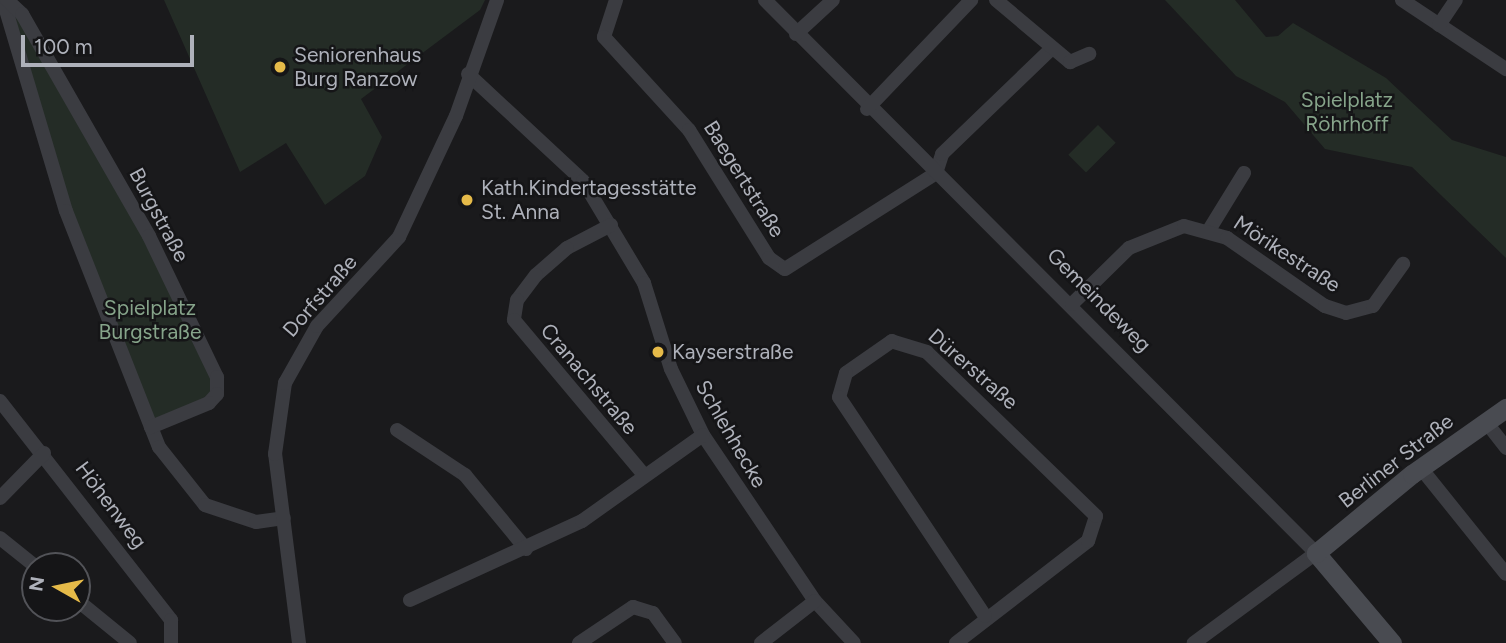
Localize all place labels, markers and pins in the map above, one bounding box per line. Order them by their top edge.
place label: Seniorenhaus Burg Ranzow [294,42,421,92]
marker: Seniorenhaus Burg Ranzow [272,59,288,75]
place label: Kath.Kindertagesstätte St. Anna [481,175,697,225]
marker: Kath.Kindertagesstätte St. Anna [459,192,475,208]
place label: Kayserstraße [672,339,793,365]
marker: Kayserstraße [650,344,666,360]

